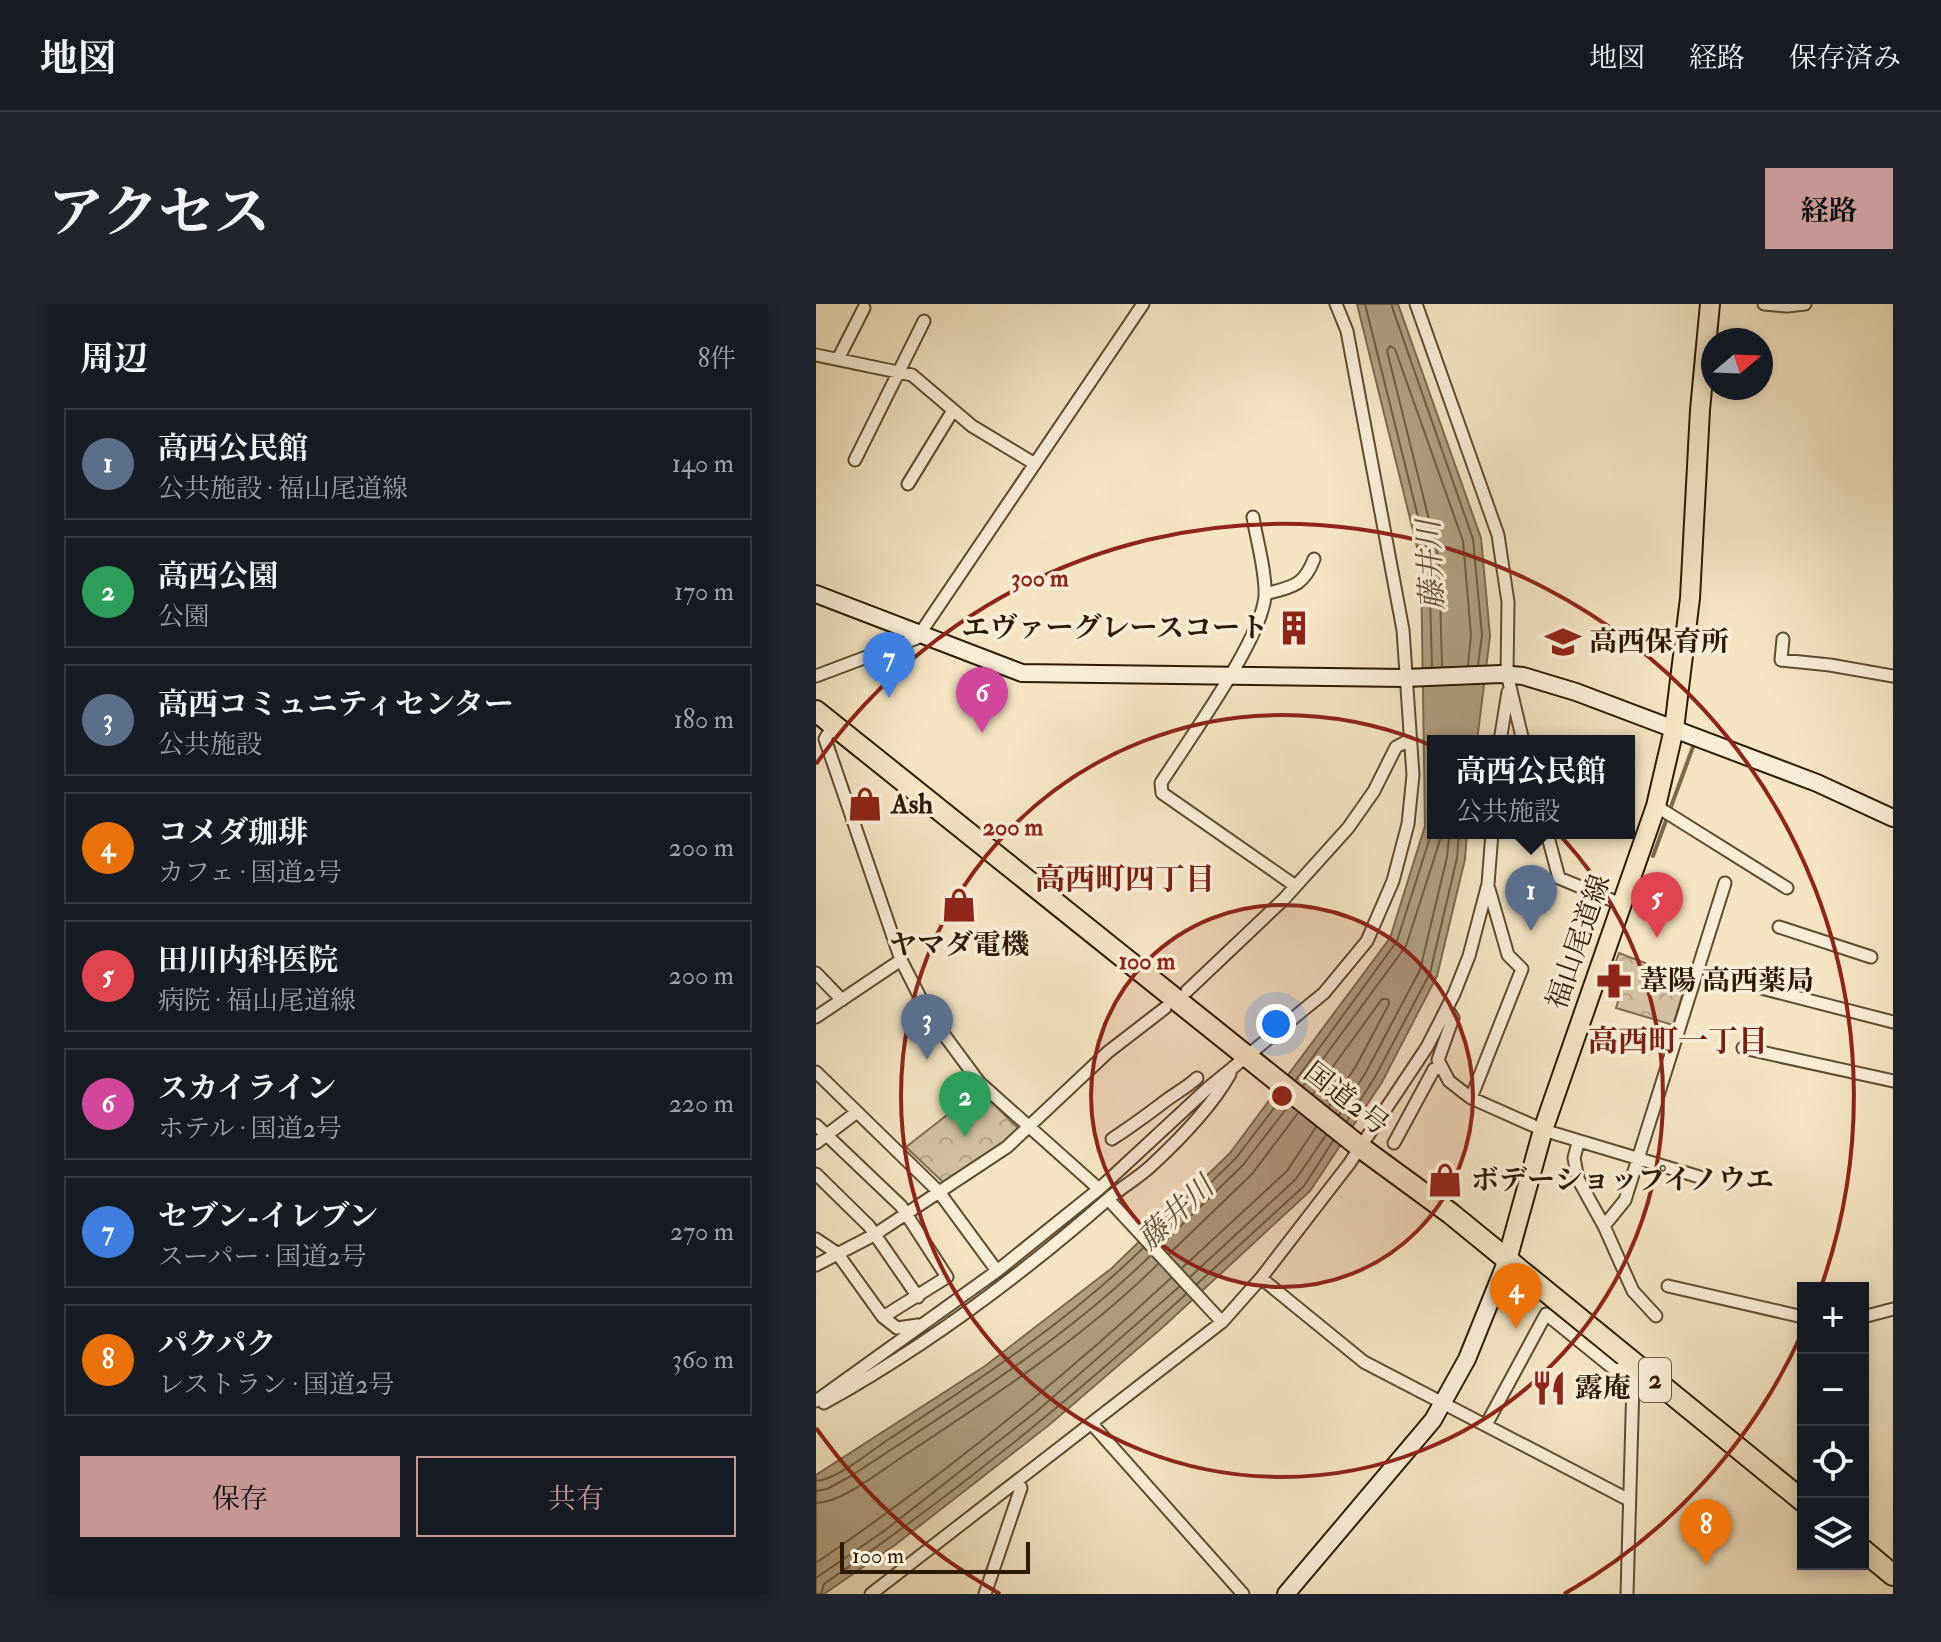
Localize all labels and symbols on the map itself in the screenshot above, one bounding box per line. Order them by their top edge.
north arrow [1701,328,1773,400]
water label: 藤井川 [1410,516,1452,611]
text: 300 m [1011,563,1069,594]
building icon: エヴァーグレースコート [1275,609,1313,647]
place label: エヴァーグレースコート [962,611,1268,646]
school or university icon: 高西保育所 [1544,623,1582,661]
place label: 高西保育所 [1589,625,1729,660]
pin: 7 [863,632,915,698]
pin: 6 [956,667,1008,733]
shop icon: Ash [846,785,884,823]
place label: Ash [890,787,933,822]
text: 200 m [983,812,1044,843]
district label: 高西町四丁目 [1035,861,1215,898]
pin: 1 [1505,865,1557,931]
street label: 福山尾道線 [1540,870,1618,1014]
pin: 5 [1631,872,1683,938]
shop icon: ヤマダ電機 [940,886,978,924]
place label: ヤマダ電機 [889,928,1029,963]
text: 100 m [1119,946,1176,977]
pharmacy icon: 葦陽 高西薬局 [1595,962,1633,1000]
place label: 葦陽 高西薬局 [1640,964,1814,999]
pin: 3 [901,994,953,1060]
your location [1256,1004,1296,1044]
district label: 高西町一丁目 [1588,1023,1768,1060]
street label: 国道2号 [1297,1055,1395,1143]
pin: 2 [939,1071,991,1137]
centre of rings [1268,1082,1296,1110]
shop icon: ボデーショップイノウエ [1426,1161,1464,1199]
place label: ボデーショップイノウエ [1471,1163,1774,1198]
water label: 藤井川 [1130,1167,1224,1257]
pin: 4 [1490,1263,1542,1329]
road number: 2 [1639,1358,1671,1402]
restaurant icon: 露庵 [1530,1369,1568,1407]
place label: 露庵 [1575,1371,1631,1406]
pin: 8 [1680,1499,1732,1565]
scale bar [840,1538,1030,1574]

